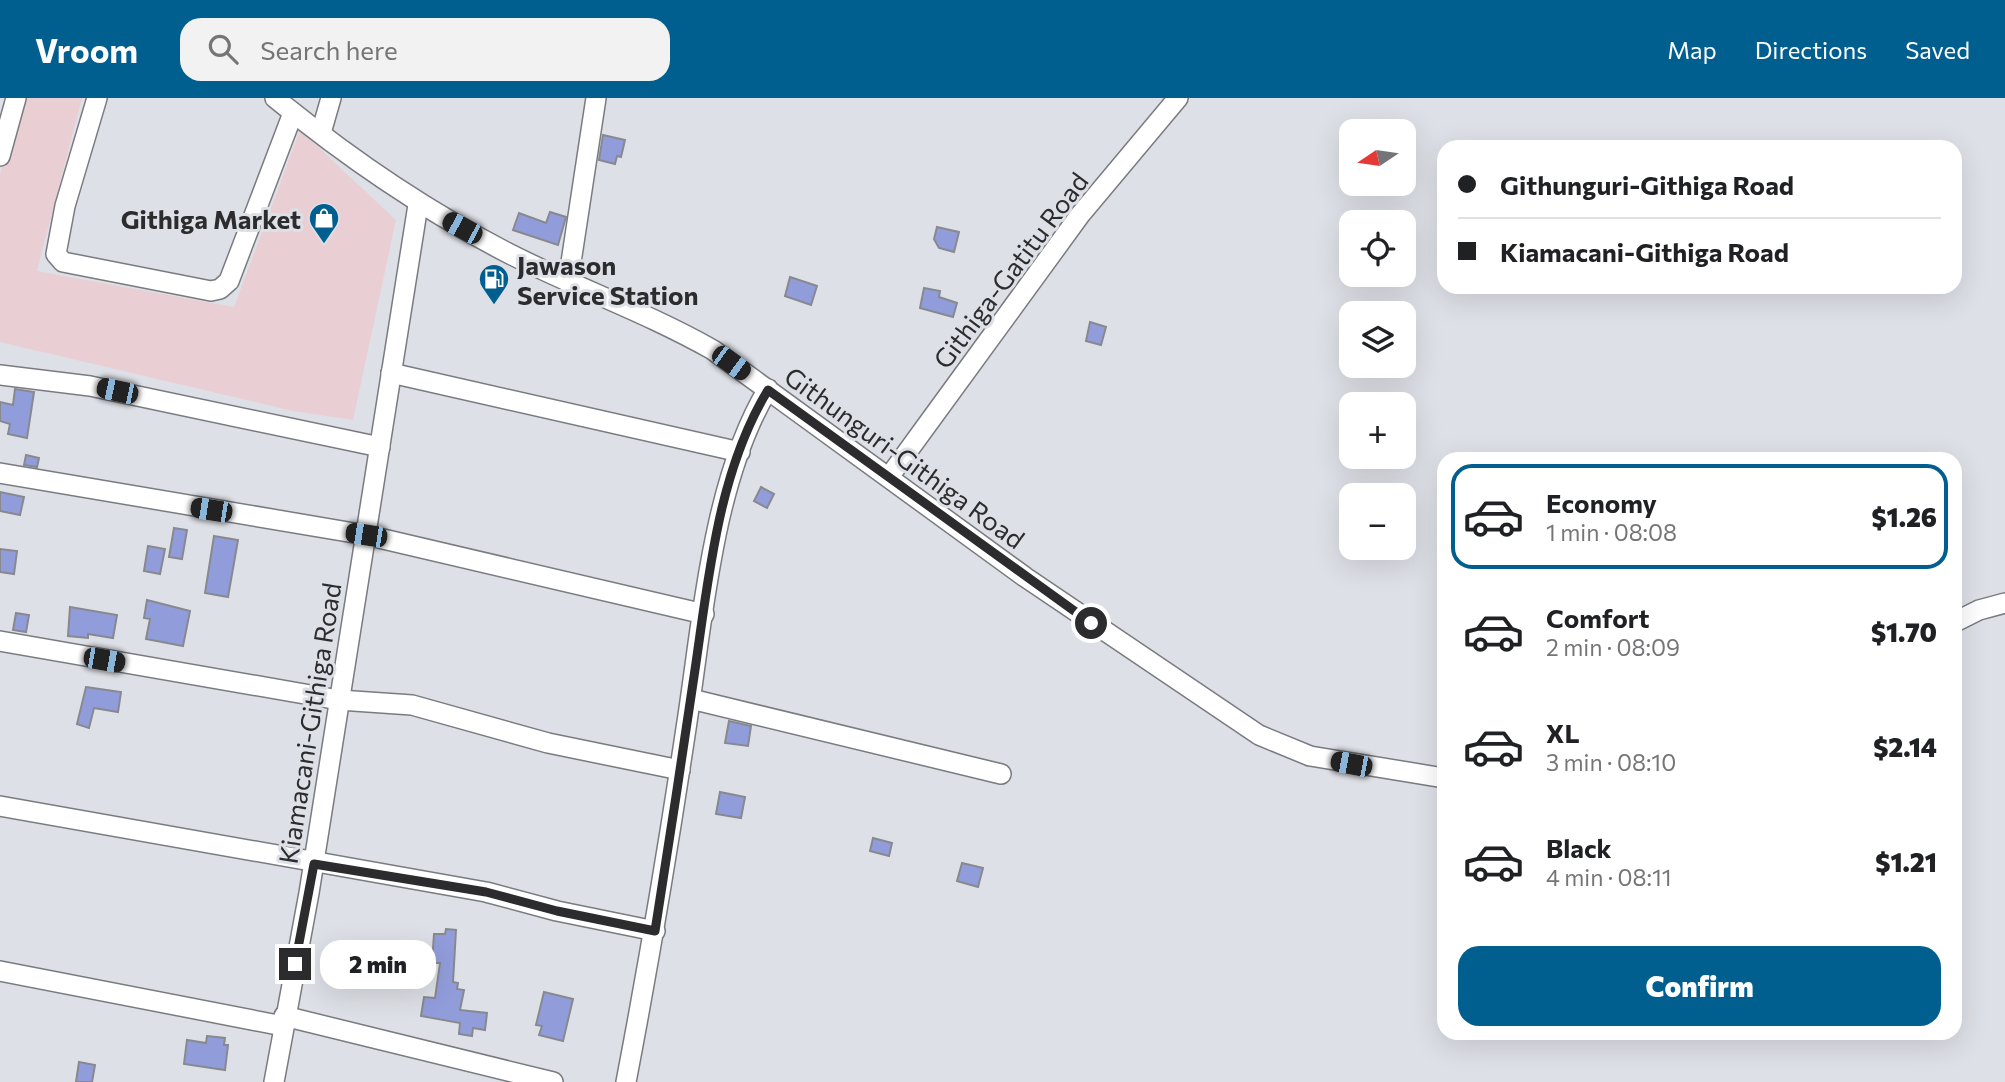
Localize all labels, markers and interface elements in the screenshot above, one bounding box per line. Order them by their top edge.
search box [180,18,670,81]
text: Vroom [35,29,138,70]
icon: search [204,30,242,68]
text: Search here [260,34,398,65]
text: Map [1667,35,1717,64]
text: Directions [1755,35,1867,64]
text: Saved [1905,35,1970,64]
north arrow [1339,119,1416,196]
map controls [1339,119,1416,560]
street label: Githiga-Gatitu Road [926,166,1094,374]
text: Githunguri-Githiga Road [1500,169,1794,200]
shop icon: Githiga Market [307,201,341,245]
place label: Githiga Market [121,203,301,234]
car [439,209,486,247]
button: locate [1339,210,1416,287]
text: Kiamacani-Githiga Road [1500,236,1789,267]
place label: Jawason Service Station [517,249,698,310]
fuel station icon: Jawason Service Station [477,262,511,306]
button: layers [1339,301,1416,378]
car [708,342,755,384]
street label: Githunguri-Githiga Road [779,360,1031,554]
car [95,376,140,406]
button: + [1339,392,1416,469]
button: − [1339,483,1416,560]
icon: car [1462,485,1525,548]
text: Economy [1546,487,1657,518]
car [189,496,234,524]
text: $1.26 [1871,501,1937,532]
text: 1 min · 08:08 [1546,518,1677,546]
car [344,521,389,549]
street label: Kiamacani-Githiga Road [271,580,347,866]
icon: car [1462,600,1525,663]
text: Comfort [1546,602,1649,633]
route start [1075,607,1107,639]
text: $1.70 [1871,616,1937,647]
text: 2 min · 08:09 [1546,633,1680,661]
car [82,646,127,674]
icon: car [1462,715,1525,778]
text: XL [1546,717,1580,748]
text: $2.14 [1873,731,1937,762]
text: 3 min · 08:10 [1546,748,1676,776]
car [1329,750,1374,778]
icon: car [1462,830,1525,893]
text: Black [1546,832,1612,863]
text: $1.21 [1875,846,1937,877]
text: 4 min · 08:11 [1546,863,1672,891]
callout: 2 min [320,940,435,988]
button: Confirm [1458,946,1941,1026]
route end [279,948,311,980]
text: 2 min [349,950,407,978]

